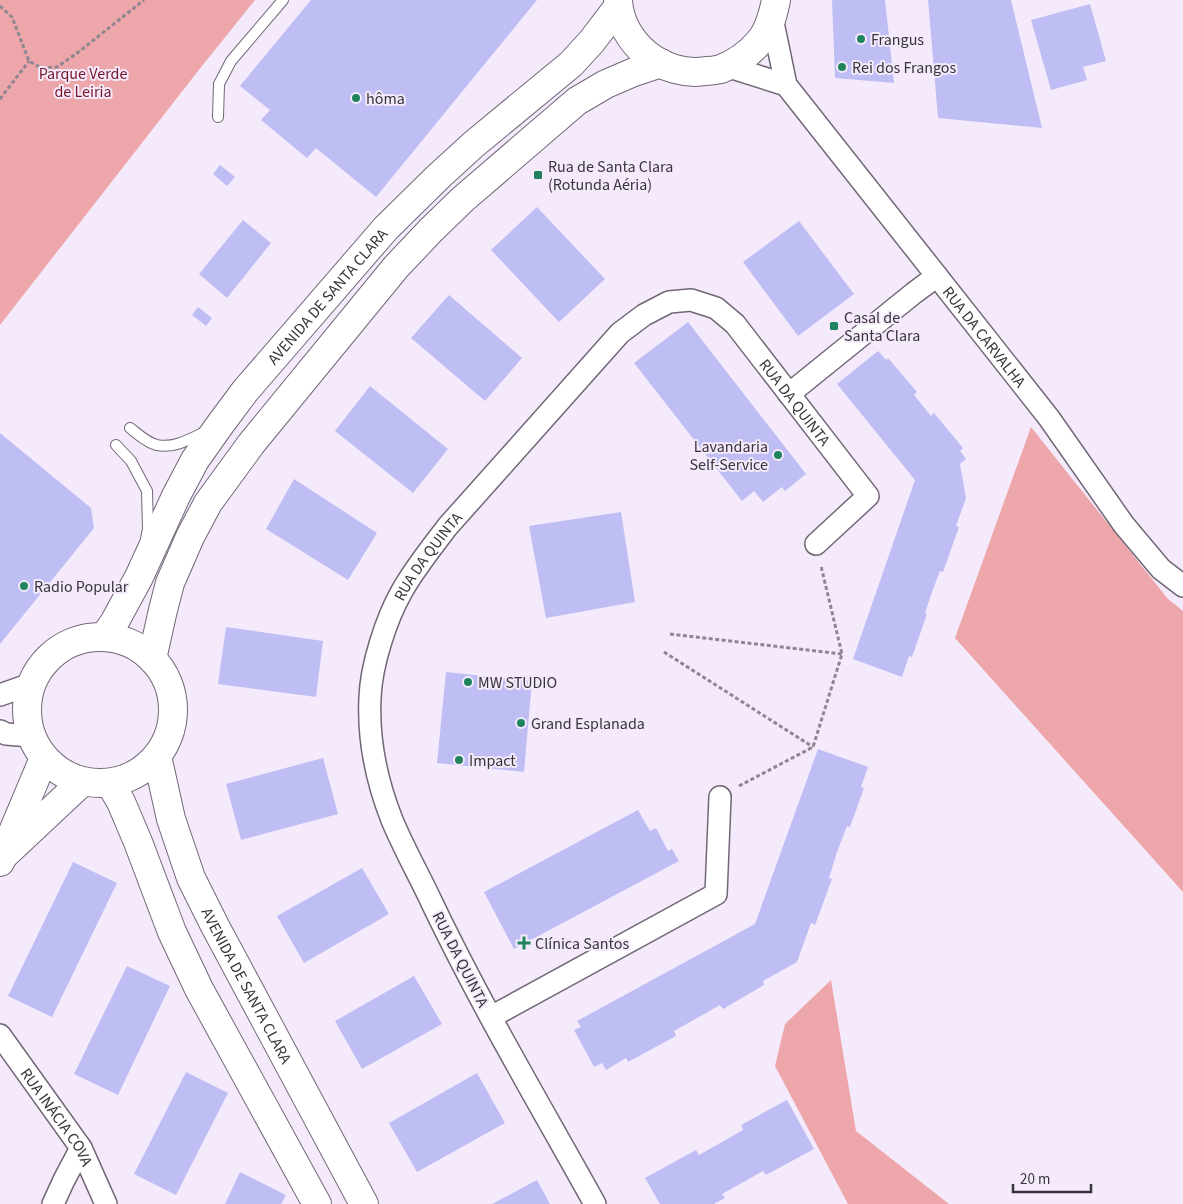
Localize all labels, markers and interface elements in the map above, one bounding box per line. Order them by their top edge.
place label: Frangus [871,29,924,51]
marker: Frangus [855,33,867,45]
place label: Rei dos Frangos [852,57,956,79]
marker: Rei dos Frangos [836,61,848,73]
park label: Parque Verde de Leiria [39,63,127,103]
place label: hôma [366,88,405,110]
marker: hôma [350,92,362,104]
place label: Rua de Santa Clara (Rotunda Aéria) [548,156,673,196]
marker: Rua de Santa Clara (Rotunda Aéria) [532,169,544,181]
street label: AVENIDA DE SANTA CLARA [263,224,393,370]
street label: RUA DA CARVALHA [937,282,1031,393]
place label: Casal de Santa Clara [844,307,920,347]
marker: Casal de Santa Clara [828,320,840,332]
street label: RUA DA QUINTA [754,354,835,451]
place label: Lavandaria Self-Service [690,436,768,476]
marker: Lavandaria Self-Service [772,449,784,461]
street label: RUA DA QUINTA [389,507,468,605]
place label: Radio Popular [34,576,129,598]
marker: Radio Popular [18,580,30,592]
place label: MW STUDIO [478,672,557,694]
marker: MW STUDIO [462,676,474,688]
place label: Grand Esplanada [531,713,645,735]
marker: Grand Esplanada [515,717,527,729]
place label: Impact [469,750,516,772]
marker: Impact [453,754,465,766]
street label: AVENIDA DE SANTA CLARA [196,904,297,1068]
street label: RUA DA QUINTA [427,908,494,1011]
place label: Clínica Santos [535,933,629,955]
marker: Clínica Santos [517,936,531,950]
street label: RUA INÁCIA COVA [15,1064,98,1170]
scale bar [1013,1162,1090,1194]
text: 20 m [1020,1169,1050,1190]

